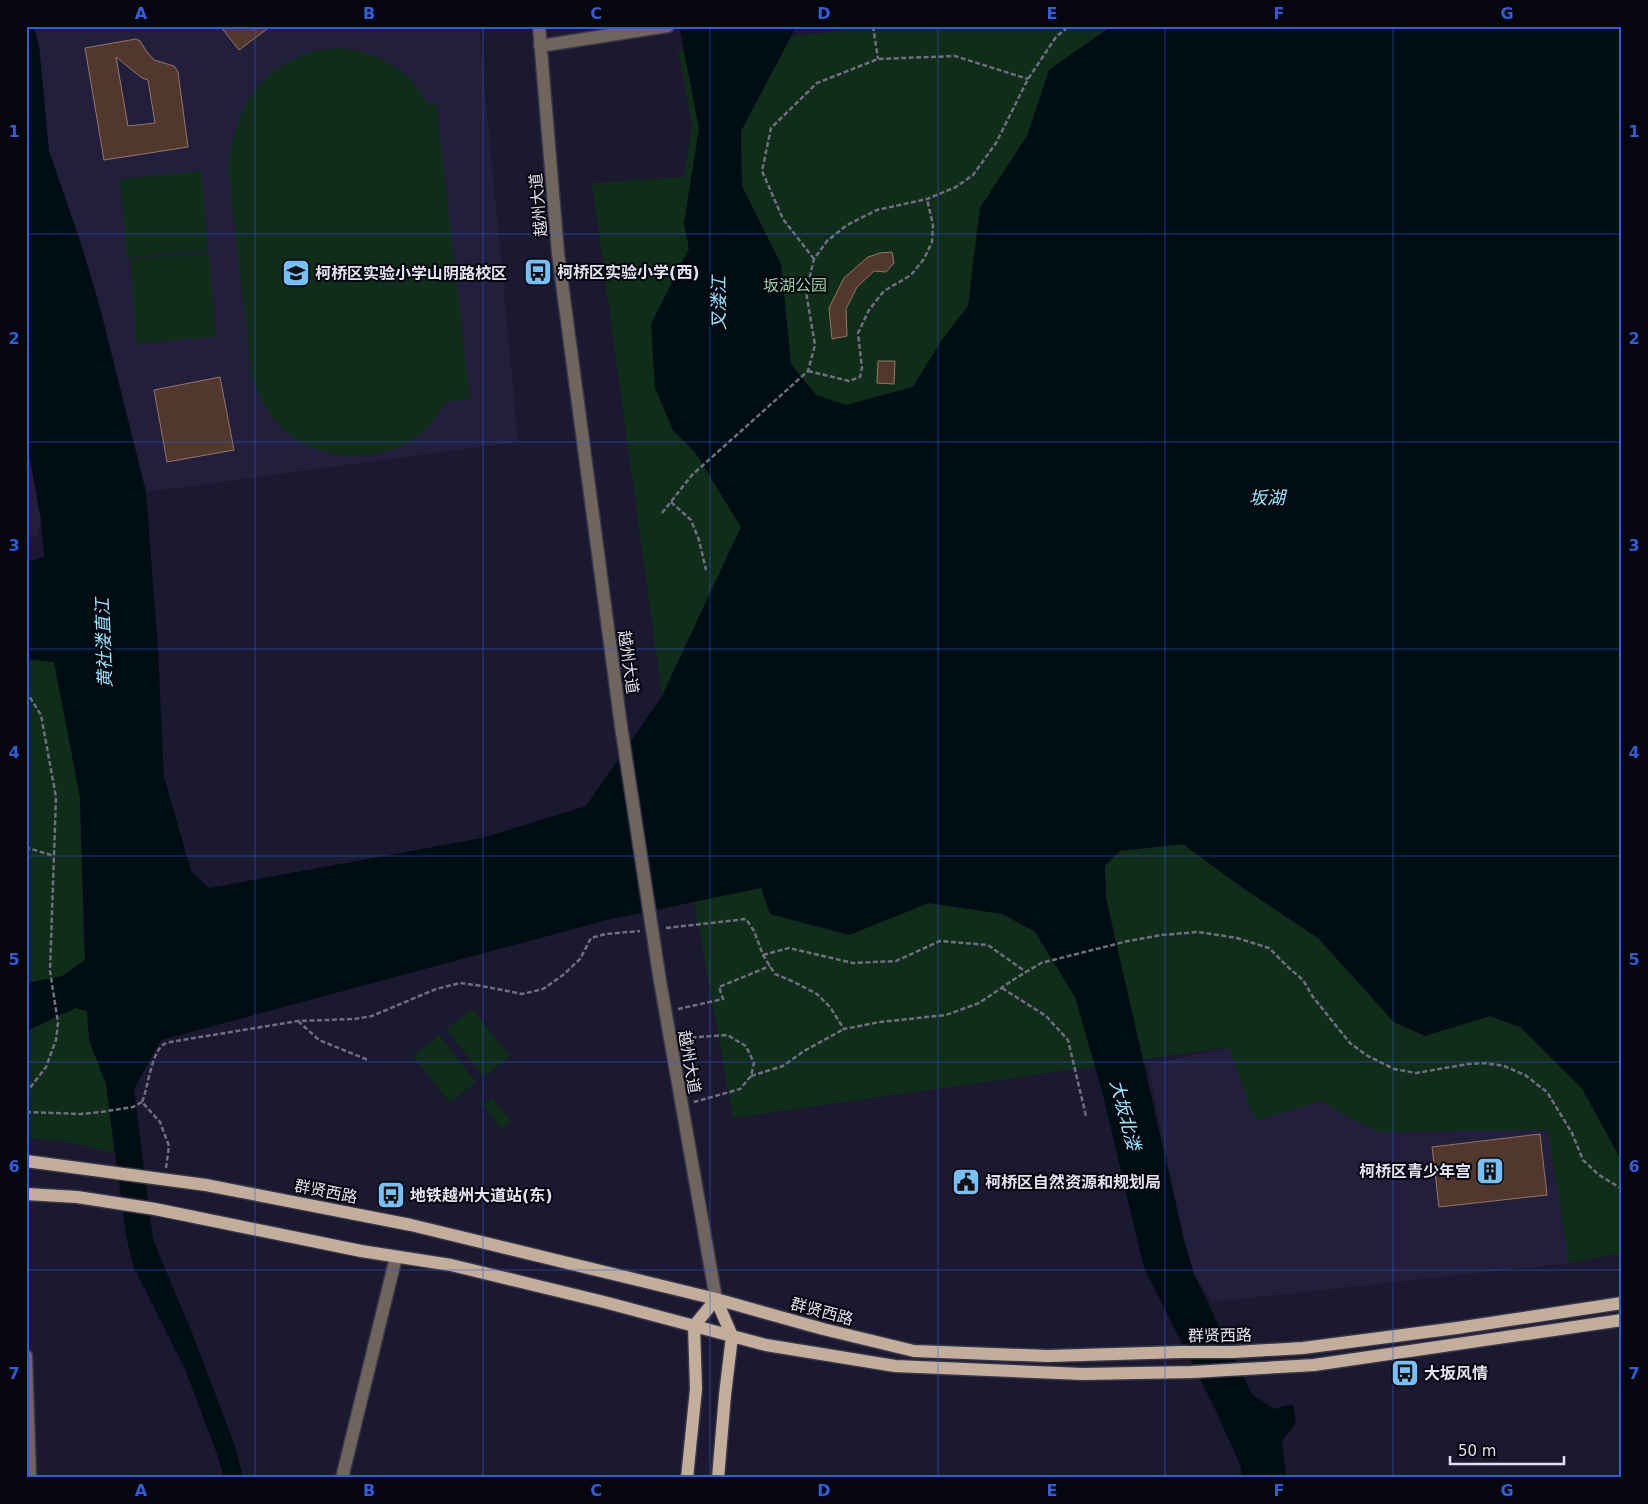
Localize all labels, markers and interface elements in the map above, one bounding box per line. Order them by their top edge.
text: A [135,4,148,23]
text: B [363,4,375,23]
text: C [590,4,602,23]
text: D [817,4,831,23]
text: E [1047,4,1057,23]
text: F [1274,4,1284,23]
text: G [1500,4,1514,23]
text: 1 [8,122,20,141]
text: 1 [1628,122,1640,141]
street label: 越州大道 [526,172,551,238]
bus stop icon: 柯桥区实验小学(西) [523,257,553,287]
school or university icon: 柯桥区实验小学山阴路校区 [281,258,311,288]
place label: 柯桥区实验小学(西) [557,263,700,282]
place label: 柯桥区实验小学山阴路校区 [315,264,507,283]
water label: 叉溇江 [708,274,729,330]
park label: 坂湖公园 [763,276,827,295]
text: 2 [8,329,20,348]
text: 2 [1628,329,1640,348]
water label: 坂湖 [1249,487,1288,508]
text: 3 [8,536,20,555]
text: 3 [1628,536,1640,555]
water label: 黄社溇直江 [91,596,116,688]
street label: 越州大道 [615,629,642,695]
text: 4 [8,743,20,762]
text: 4 [1628,743,1640,762]
text: 5 [8,950,20,969]
text: 5 [1628,950,1640,969]
street label: 越州大道 [675,1029,704,1095]
water label: 大坂北溇 [1106,1077,1145,1154]
building icon: 柯桥区青少年宫 [1475,1156,1505,1186]
text: 6 [8,1157,20,1176]
text: 6 [1628,1157,1640,1176]
place label: 柯桥区青少年宫 [1359,1162,1471,1181]
public building icon: 柯桥区自然资源和规划局 [951,1167,981,1197]
place label: 柯桥区自然资源和规划局 [985,1173,1161,1192]
street label: 群贤西路 [293,1176,359,1207]
bus stop icon: 地铁越州大道站(东) [376,1180,406,1210]
place label: 地铁越州大道站(东) [410,1186,553,1205]
street label: 群贤西路 [788,1294,855,1329]
street label: 群贤西路 [1188,1325,1252,1346]
bus stop icon: 大坂风情 [1390,1358,1420,1388]
text: 7 [8,1364,20,1383]
place label: 大坂风情 [1424,1364,1488,1383]
text: 7 [1628,1364,1640,1383]
scale bar [1450,1434,1564,1466]
text: 50 m [1458,1442,1496,1460]
text: A [135,1481,148,1500]
text: B [363,1481,375,1500]
text: C [590,1481,602,1500]
text: D [817,1481,831,1500]
text: E [1047,1481,1057,1500]
text: F [1274,1481,1284,1500]
text: G [1500,1481,1514,1500]

